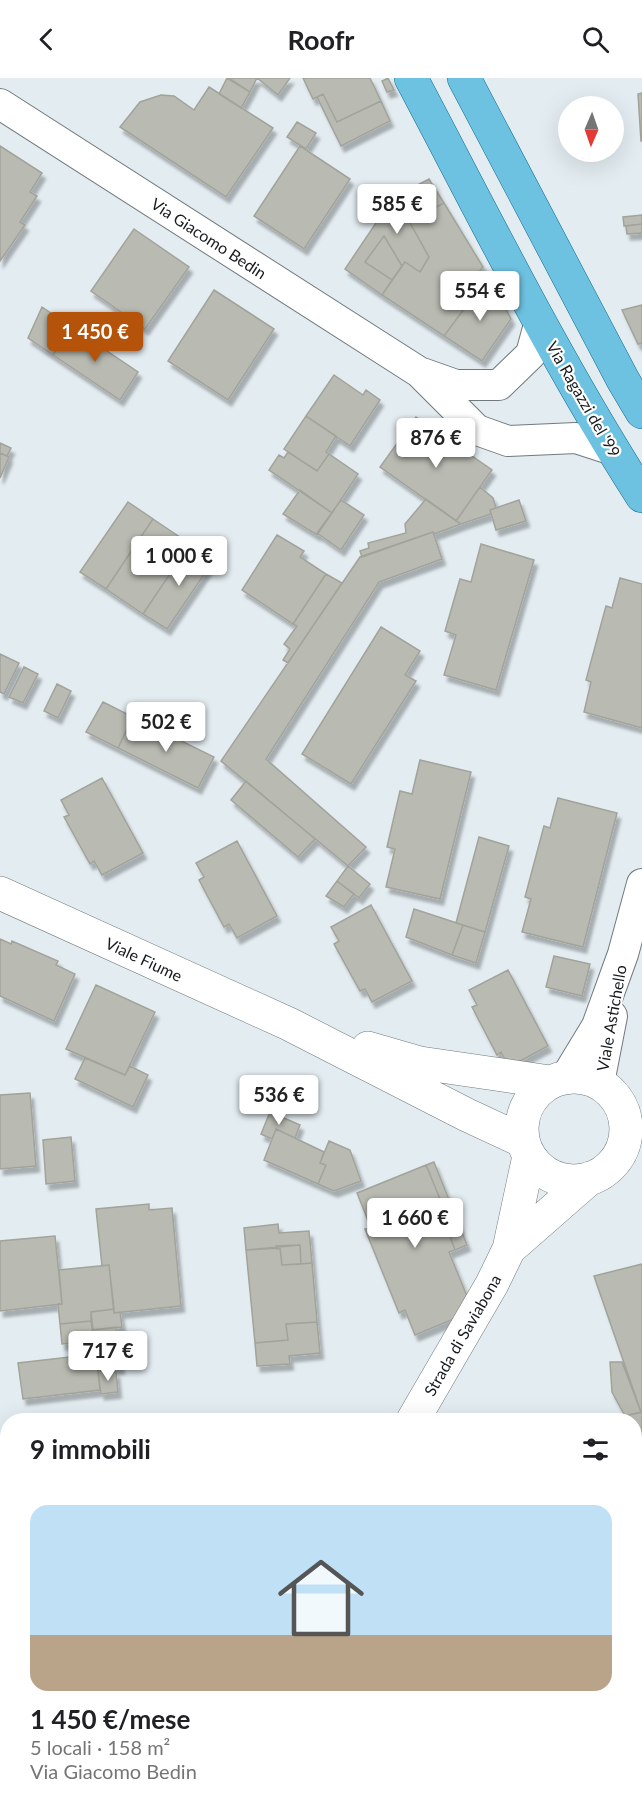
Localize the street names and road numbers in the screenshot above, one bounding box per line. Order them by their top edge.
street label: Via Giacomo Bedin [148,194,270,282]
street label: Via Ragazzi del '99 [543,338,625,460]
street label: Viale Fiume [103,933,185,985]
street label: Viale Astichello [592,963,630,1073]
street label: Strada di Saviabona [420,1271,504,1399]

